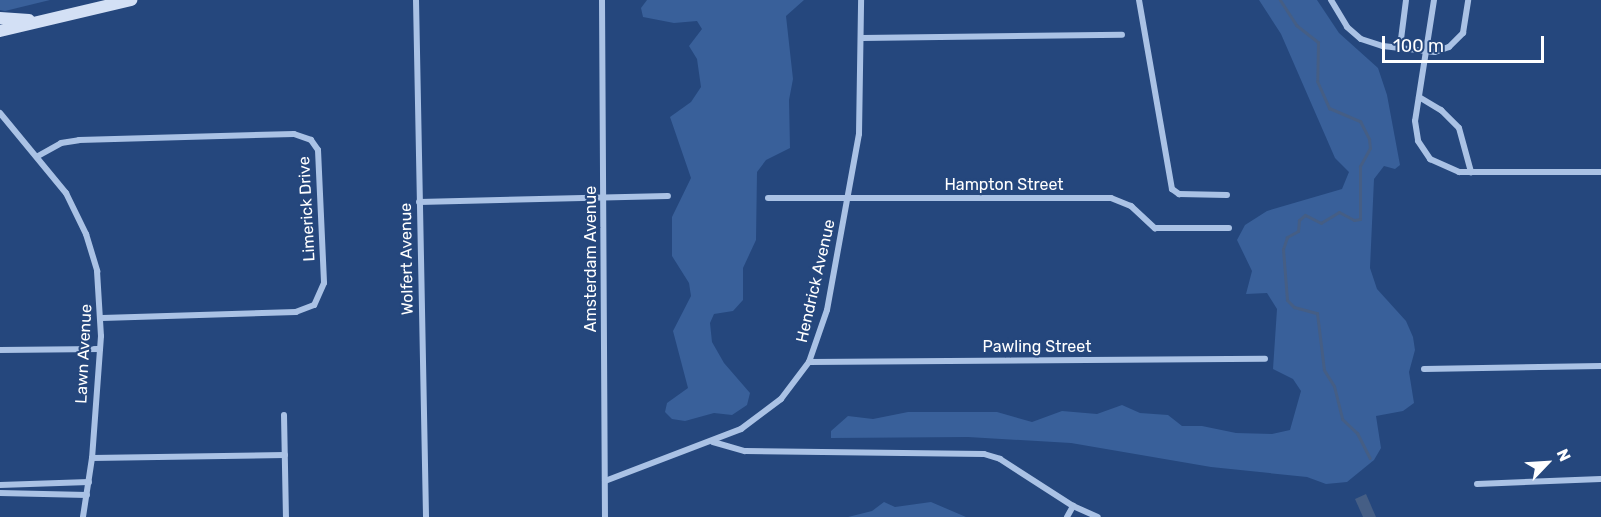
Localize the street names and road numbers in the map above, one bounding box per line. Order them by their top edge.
street label: Limerick Drive [295,156,319,262]
street label: Hampton Street [944,175,1064,195]
street label: Amsterdam Avenue [581,186,601,332]
street label: Wolfert Avenue [396,202,418,316]
street label: Hendrick Avenue [792,217,840,345]
street label: Lawn Avenue [72,303,96,405]
street label: Pawling Street [983,337,1091,357]

